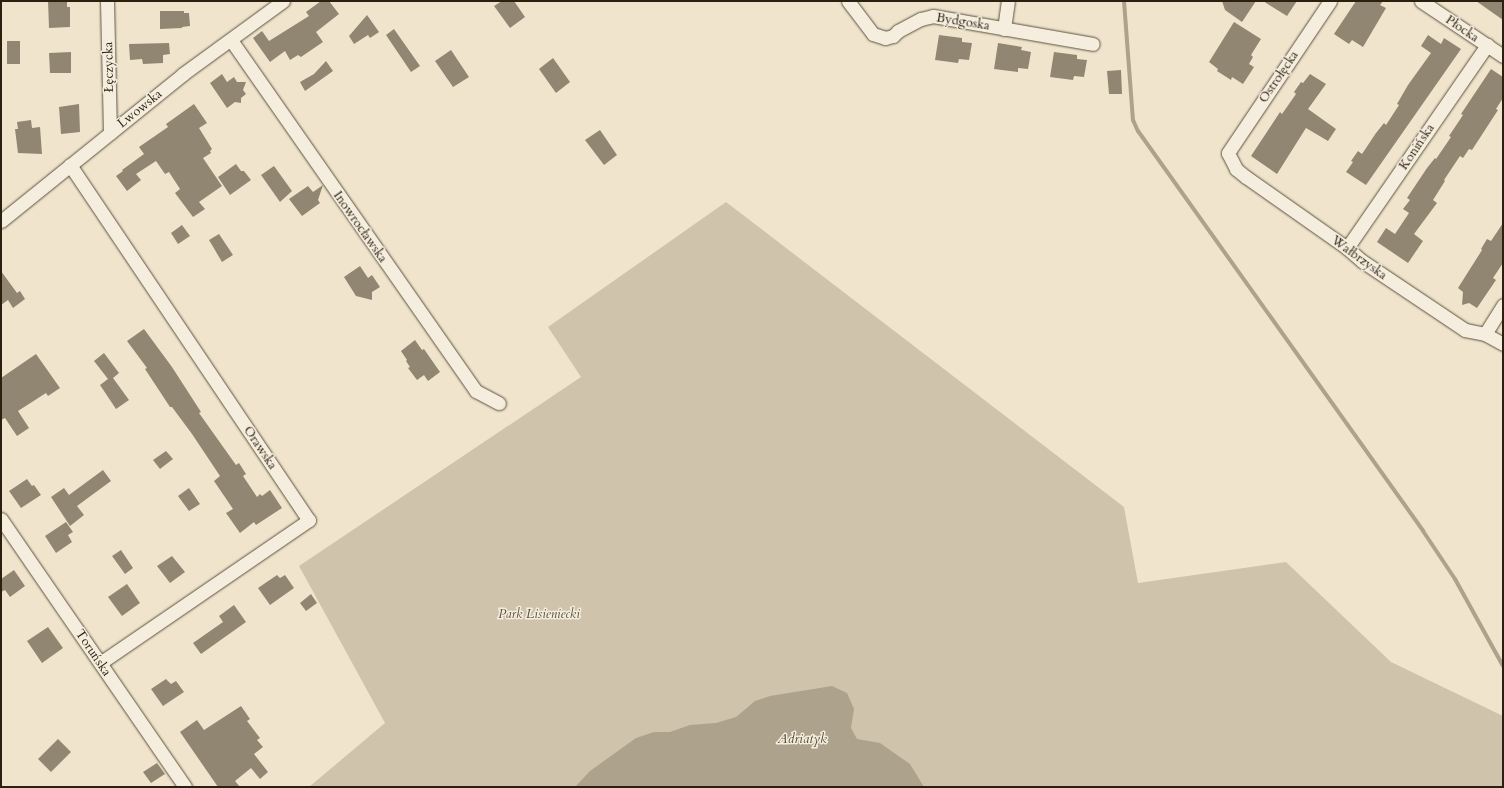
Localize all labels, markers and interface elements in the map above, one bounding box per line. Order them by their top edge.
street label: Bydgoska [935,10,991,34]
street label: Płocka [1442,12,1482,46]
street label: Łęczycka [101,41,117,93]
street label: Ostrołęcka [1256,48,1302,106]
street label: Lwowska [115,86,165,132]
street label: Konińska [1396,121,1438,173]
street label: Inowrocławska [330,188,390,266]
street label: Wałbrzyska [1328,233,1390,283]
street label: Orawska [240,423,280,473]
park label: Park Lisieniecki [498,606,580,622]
street label: Toruńska [72,627,114,679]
water label: Adriatyk [777,731,827,747]

